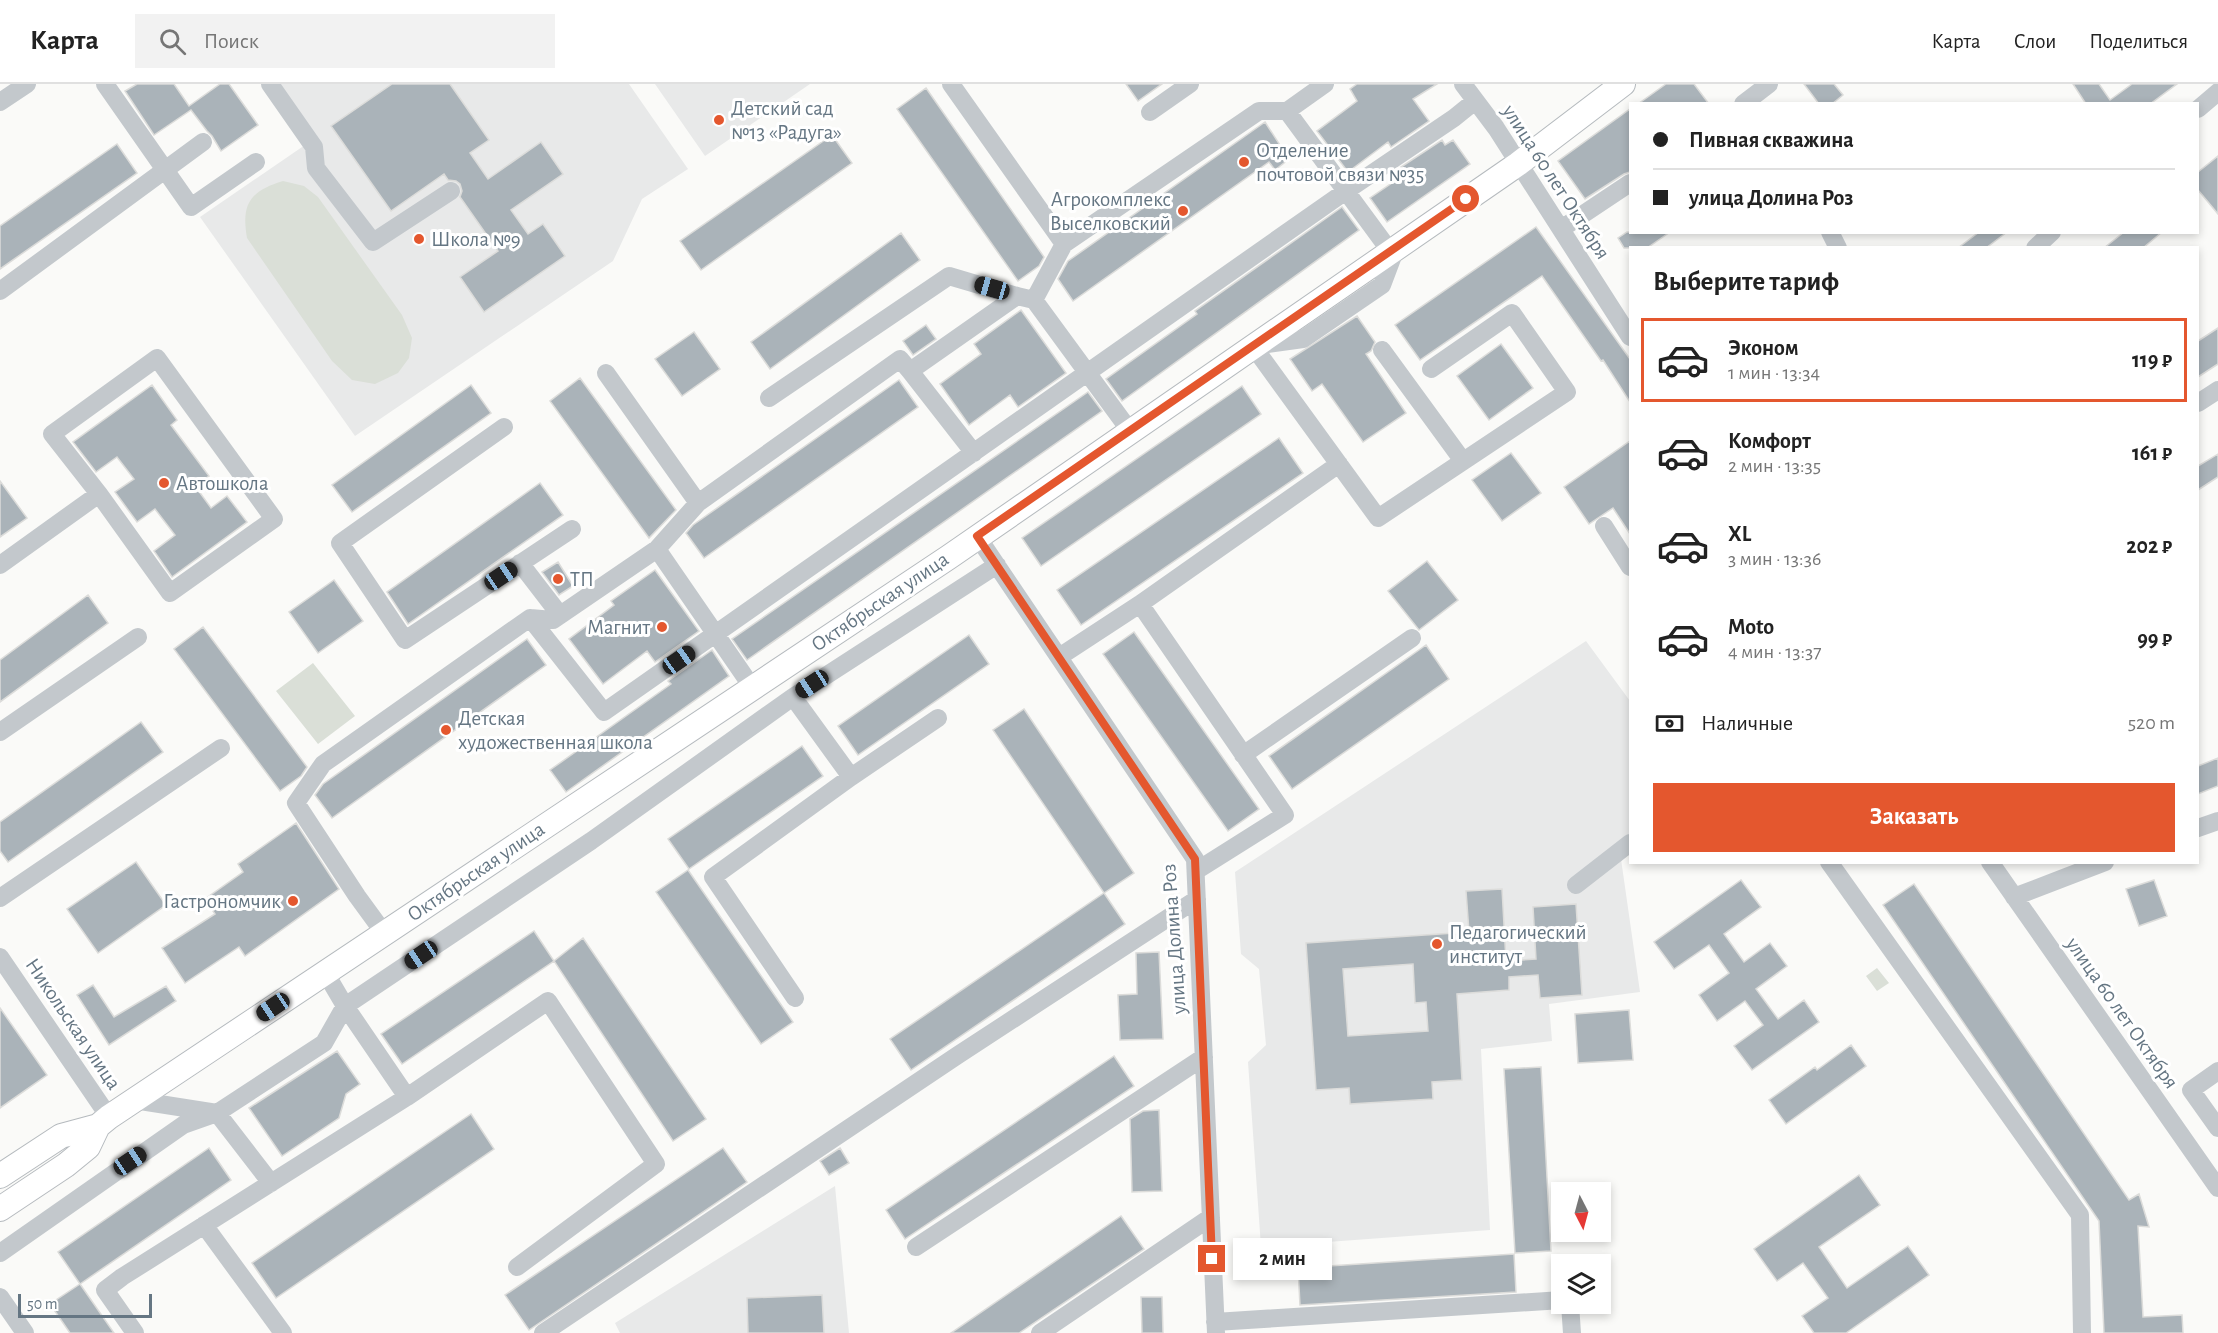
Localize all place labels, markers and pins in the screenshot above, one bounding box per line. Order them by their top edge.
place label: Детский сад №13 «Радуга» [731,98,842,143]
marker: Детский сад №13 «Радуга» [712,113,726,127]
place label: Отделение почтовой связи №35 [1256,140,1424,185]
marker: Отделение почтовой связи №35 [1237,155,1251,169]
place label: Агрокомплекс Выселковский [1050,189,1171,234]
marker: Агрокомплекс Выселковский [1176,204,1190,218]
place label: Школа №9 [431,229,521,250]
marker: Школа №9 [412,232,426,246]
place label: Автошкола [176,473,269,494]
marker: Автошкола [157,476,171,490]
place label: ТП [570,569,594,590]
marker: ТП [551,572,565,586]
place label: Магнит [587,617,650,638]
marker: Магнит [655,620,669,634]
place label: Детская художественная школа [458,708,653,753]
marker: Детская художественная школа [439,723,453,737]
place label: Гастрономчик [163,891,281,912]
marker: Гастрономчик [286,894,300,908]
place label: Педагогический институт [1449,922,1587,967]
marker: Педагогический институт [1430,937,1444,951]

